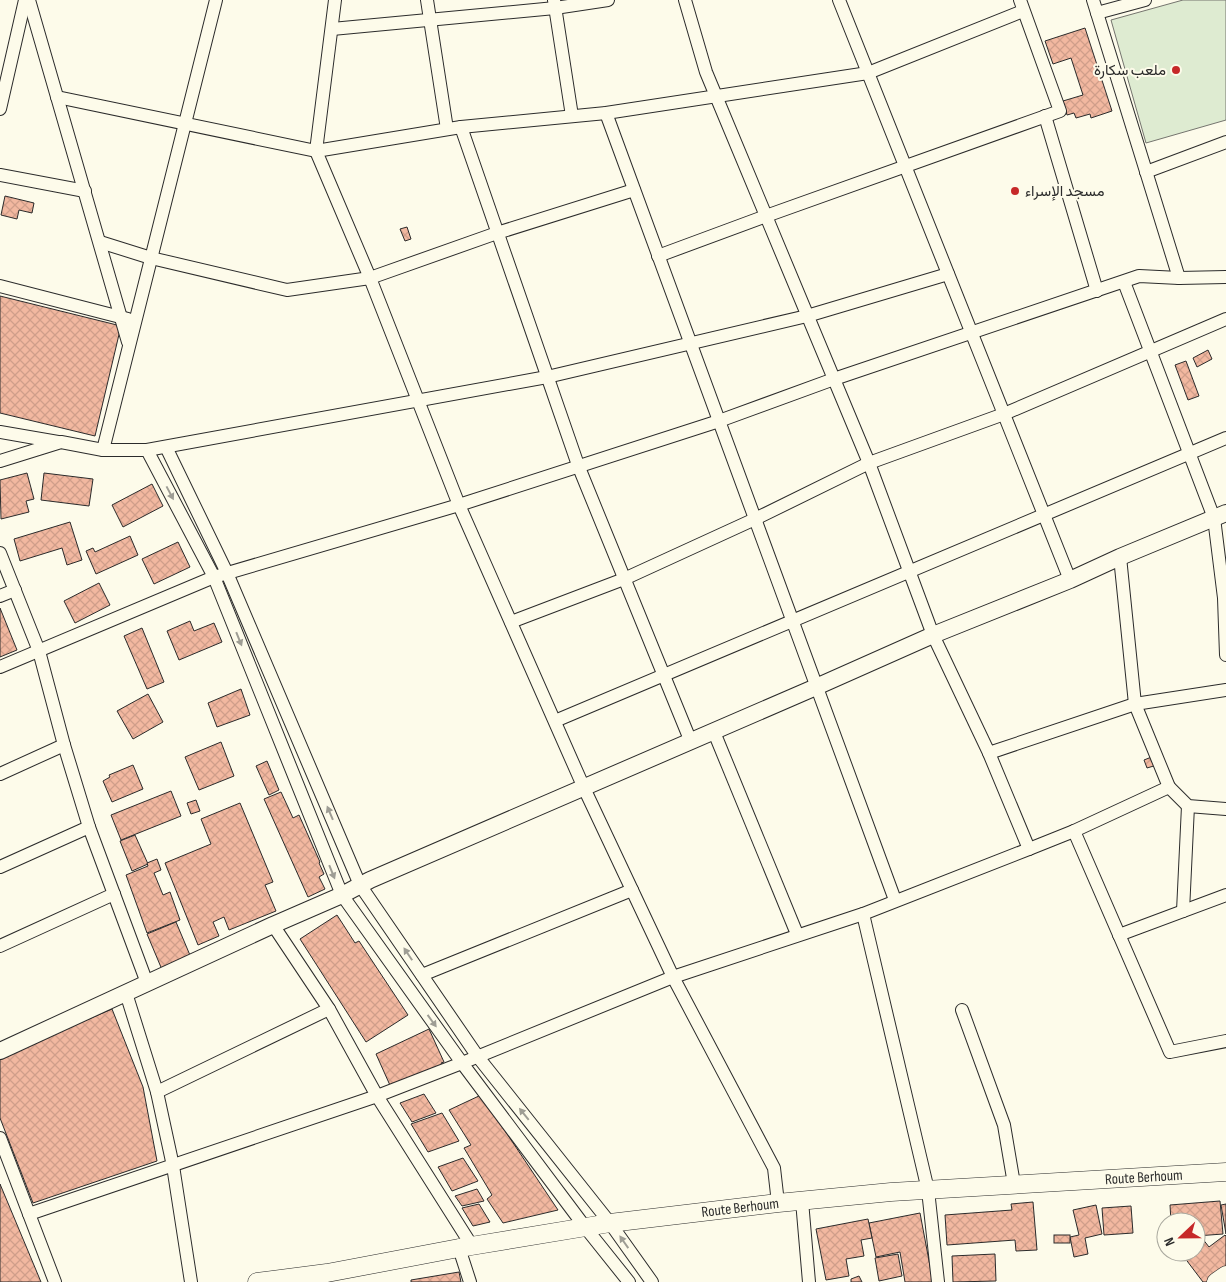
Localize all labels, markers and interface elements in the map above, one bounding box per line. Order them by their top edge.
place label: ملعب سكارة [1094,61,1166,80]
marker: ملعب سكارة [1170,64,1182,76]
place label: مسجد الإسراء [1025,182,1104,201]
marker: مسجد الإسراء [1009,185,1021,197]
one-way arrow [166,486,174,500]
one-way arrow [236,632,244,647]
one-way arrow [325,806,333,820]
one-way arrow [328,865,336,880]
one-way arrow [403,948,413,961]
one-way arrow [427,1014,437,1028]
one-way arrow [518,1108,529,1121]
street label: Route Berhoum [1104,1166,1183,1189]
street label: Route Berhoum [700,1194,780,1222]
north arrow [1156,1212,1206,1262]
one-way arrow [619,1235,629,1249]
text: N [1160,1235,1179,1248]

